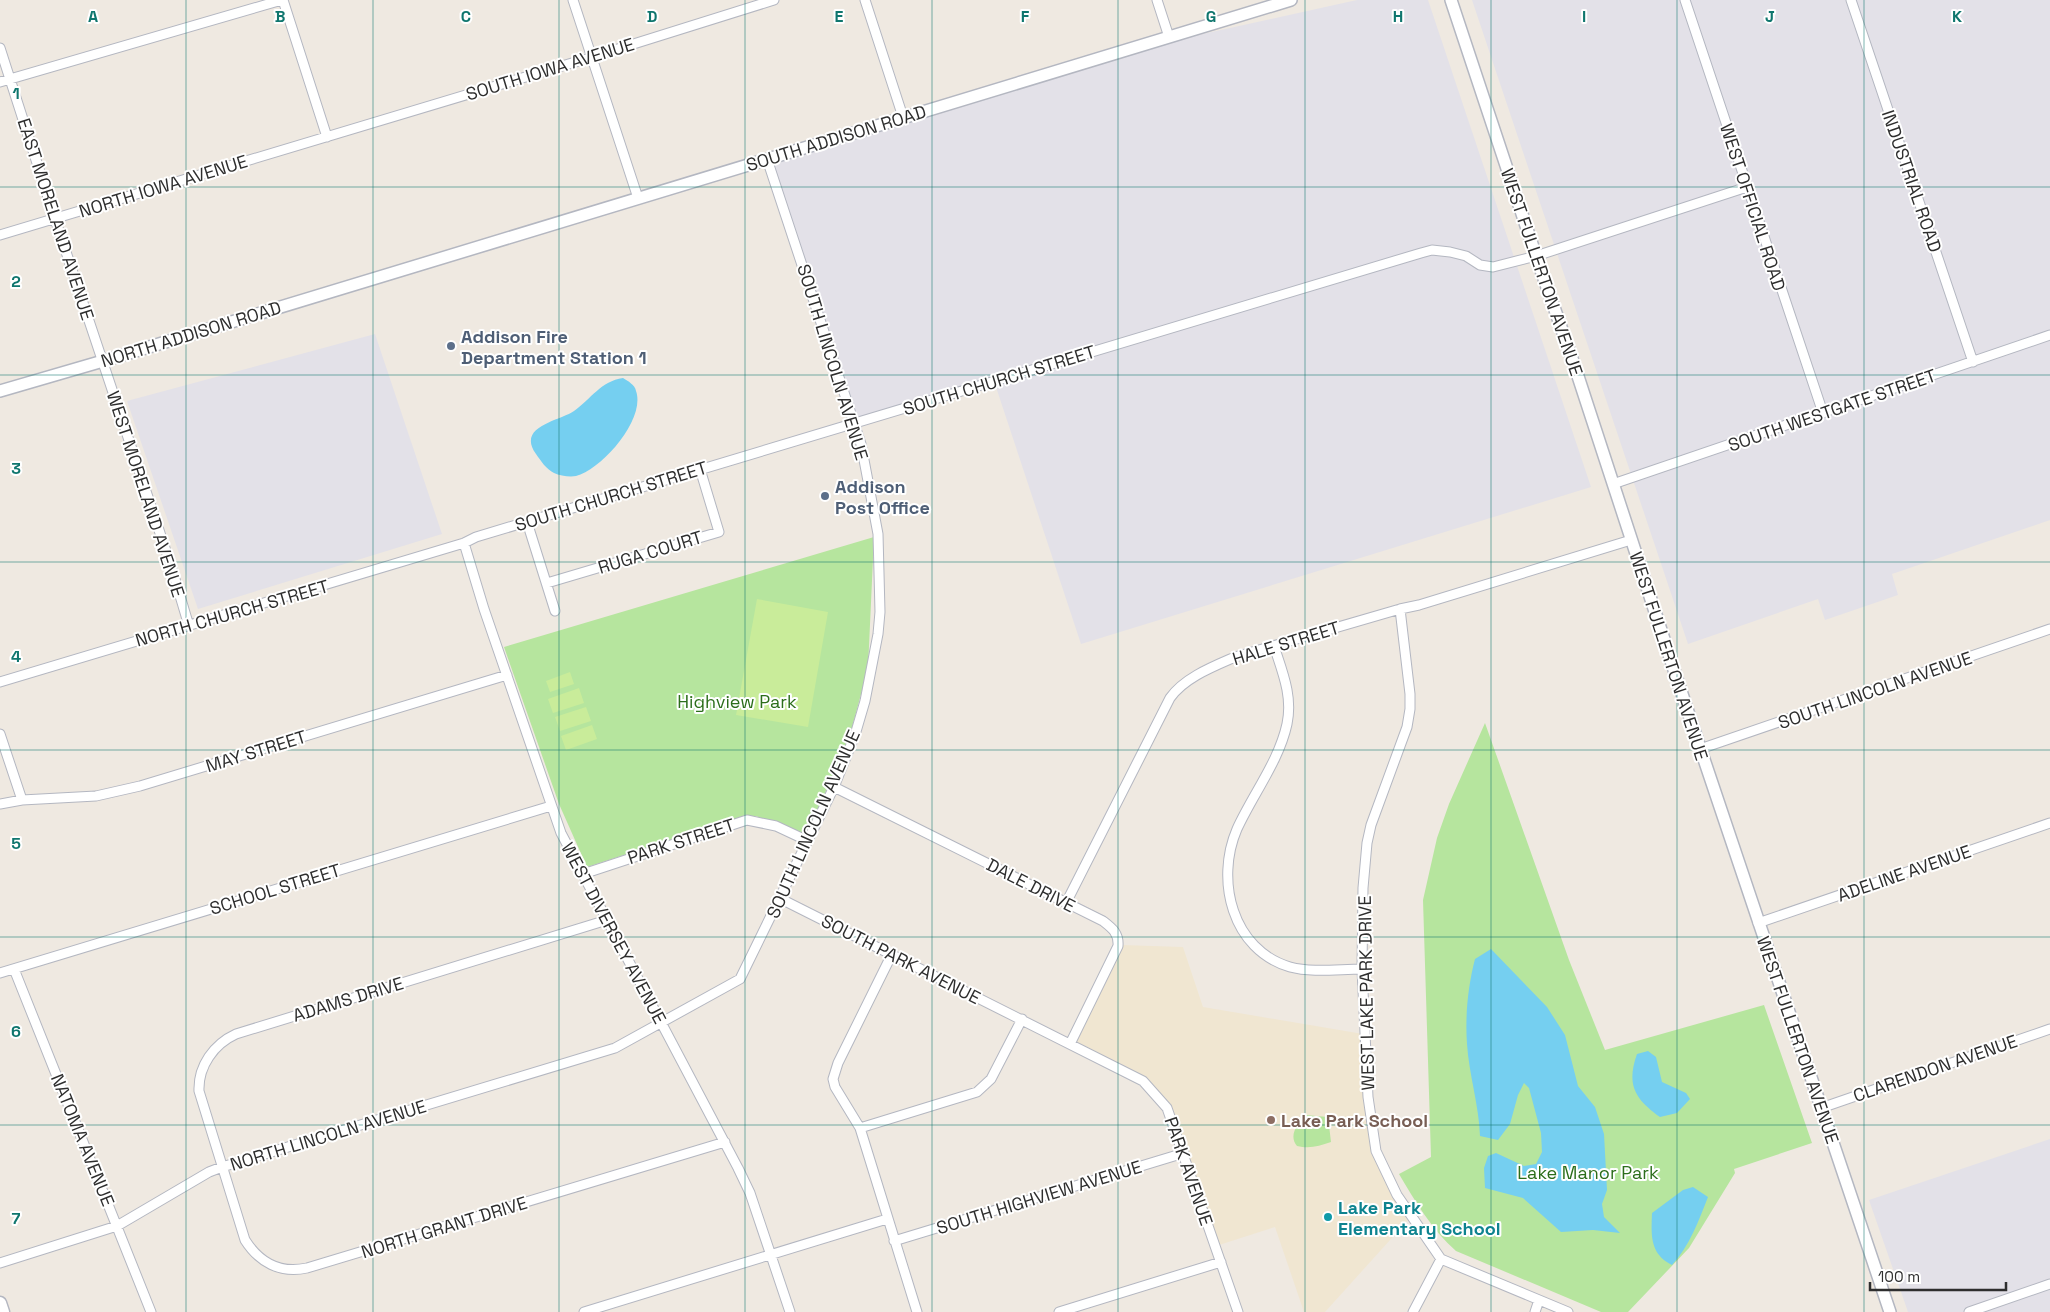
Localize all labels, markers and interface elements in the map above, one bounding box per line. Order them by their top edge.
text: A [88,6,98,27]
text: B [275,6,285,27]
text: C [461,6,471,27]
text: D [647,6,657,27]
text: E [835,6,844,27]
text: F [1021,6,1030,27]
text: G [1206,6,1216,27]
text: H [1393,6,1403,27]
text: I [1582,6,1586,27]
text: J [1765,6,1775,27]
text: K [1952,6,1962,27]
street label: SOUTH IOWA AVENUE [463,32,637,106]
text: 1 [12,83,20,104]
street label: SOUTH ADDISON ROAD [743,100,929,176]
street label: INDUSTRIAL ROAD [1877,107,1947,255]
street label: EAST MORELAND AVENUE [12,115,100,323]
street label: WEST OFFICIAL ROAD [1715,120,1791,294]
street label: NORTH IOWA AVENUE [76,149,250,223]
street label: WEST FULLERTON AVENUE [1496,165,1588,379]
street label: SOUTH LINCOLN AVENUE [792,261,874,463]
text: 2 [11,271,21,292]
street label: NORTH ADDISON ROAD [98,296,284,372]
place label: Addison Fire Department Station 1 [461,325,647,369]
marker: Addison Fire Department Station 1 [445,340,457,352]
street label: SOUTH CHURCH STREET [900,340,1098,420]
street label: SOUTH WESTGATE STREET [1725,363,1940,456]
street label: WEST MORELAND AVENUE [102,388,190,600]
street label: SOUTH CHURCH STREET [512,456,710,536]
text: 3 [11,458,21,479]
place label: Addison Post Office [835,475,930,519]
marker: Addison Post Office [819,490,831,502]
street label: RUGA COURT [595,525,706,579]
street label: WEST FULLERTON AVENUE [1624,549,1714,763]
street label: NORTH CHURCH STREET [133,574,332,652]
street label: HALE STREET [1230,616,1343,670]
text: 4 [11,646,21,667]
street label: SOUTH LINCOLN AVENUE [1775,646,1975,734]
park label: Highview Park [677,690,797,713]
street label: MAY STREET [203,725,310,777]
street label: SOUTH LINCOLN AVENUE [761,726,865,922]
street label: PARK STREET [624,813,738,869]
text: 5 [11,833,21,854]
street label: WEST DIVERSEY AVENUE [556,838,672,1028]
street label: ADELINE AVENUE [1834,839,1974,907]
street label: DALE DRIVE [983,853,1079,917]
street label: SCHOOL STREET [207,858,344,920]
street label: WEST LAKE PARK DRIVE [1353,895,1379,1091]
street label: SOUTH PARK AVENUE [818,909,984,1009]
street label: WEST FULLERTON AVENUE [1752,933,1844,1147]
street label: ADAMS DRIVE [290,971,406,1027]
text: 6 [11,1021,21,1042]
street label: CLARENDON AVENUE [1850,1029,2020,1107]
street label: NATOMA AVENUE [46,1070,120,1210]
street label: NORTH LINCOLN AVENUE [227,1094,429,1176]
place label: Lake Park School [1281,1109,1428,1132]
street label: PARK AVENUE [1160,1114,1218,1228]
marker: Lake Park School [1265,1114,1277,1126]
street label: SOUTH HIGHVIEW AVENUE [934,1155,1144,1239]
park label: Lake Manor Park [1517,1161,1659,1184]
street label: NORTH GRANT DRIVE [358,1191,530,1263]
place label: Lake Park Elementary School [1338,1196,1501,1240]
text: 7 [12,1208,21,1229]
marker: Lake Park Elementary School [1322,1211,1334,1223]
scale bar [1870,1260,2006,1292]
text: 100 m [1878,1267,1920,1286]

